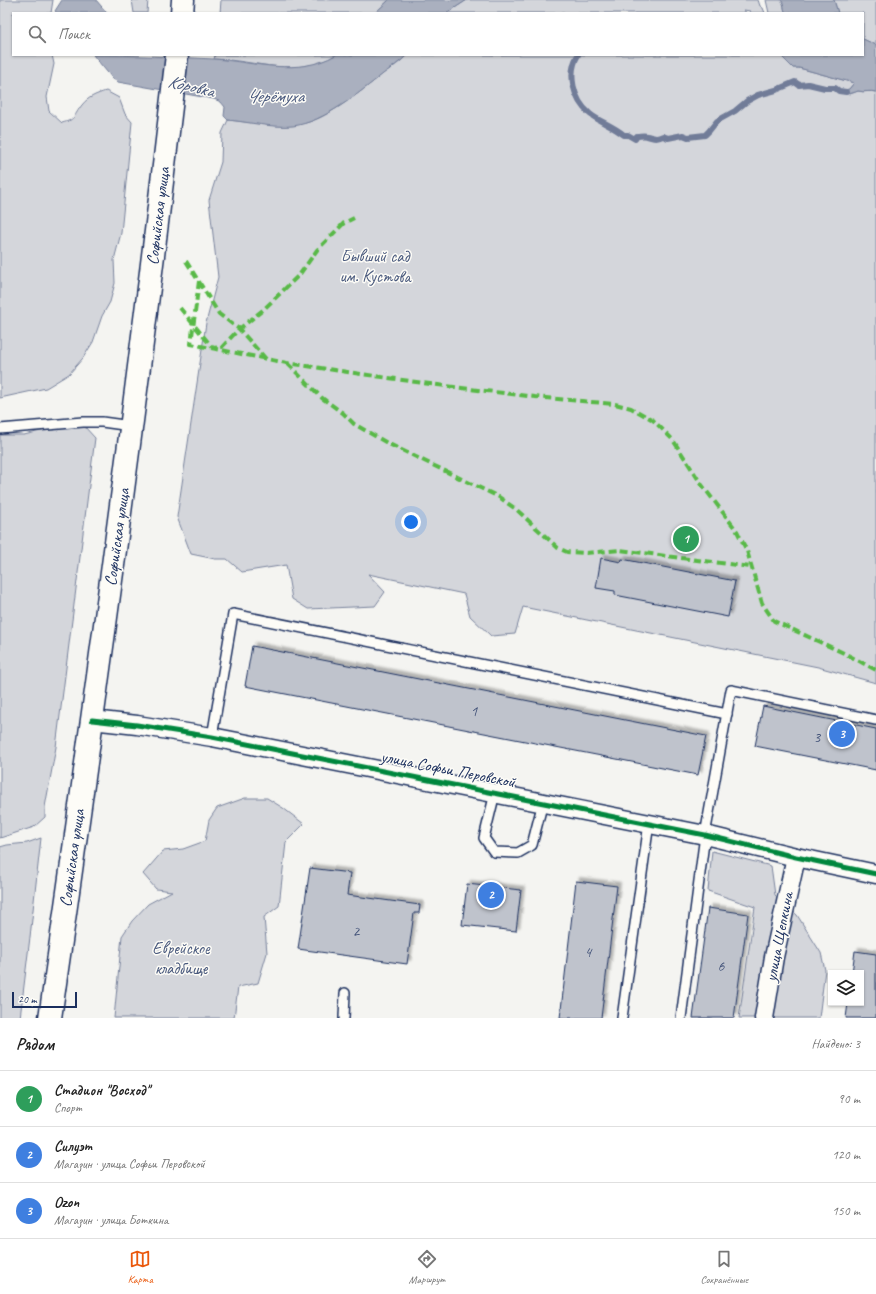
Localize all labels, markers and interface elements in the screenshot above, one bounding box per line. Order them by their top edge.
search box [12,12,864,56]
icon: search [26,23,48,45]
text: Поиск [58,25,90,44]
water label: Коровка [166,70,219,103]
water label: Черёмуха [247,85,305,107]
street label: Софийская улица [142,165,175,266]
park label: Бывший сад им. Кустова [340,246,413,287]
street label: Софийская улица [100,486,134,587]
your location [401,512,421,532]
pin: 1 [673,524,699,554]
house number: 1 [471,702,479,721]
pin: 3 [829,719,855,749]
house number: 3 [814,728,822,747]
street label: улица Софьи Перовской [378,745,518,792]
street label: Софийская улица [55,807,89,908]
pin: 2 [478,880,504,910]
street label: улица Щепкина [760,889,798,984]
house number: 2 [353,922,361,941]
park label: Еврейское кладбище [152,938,211,979]
house number: 4 [585,943,593,962]
house number: 6 [718,957,726,976]
map controls [828,970,864,1006]
button: layers [828,970,864,1006]
scale bar [12,990,77,1009]
text: 20 m [18,992,37,1006]
text: Рядом [16,1034,54,1055]
text: Найдено: 3 [812,1036,860,1052]
text: Стадион "Восход" [54,1081,149,1100]
text: 1 [26,1091,32,1107]
text: 90 m [838,1091,860,1107]
text: Спорт [54,1100,82,1116]
text: Силуэт [54,1137,92,1156]
text: 2 [26,1147,32,1163]
text: 120 m [832,1147,860,1163]
text: Магазин · улица Софьи Перовской [54,1156,205,1172]
text: Ozon [54,1193,79,1212]
text: 3 [26,1203,32,1219]
text: 150 m [832,1203,860,1219]
text: Магазин · улица Боткина [54,1212,168,1228]
tab: Карта [128,1248,153,1286]
tab: Маршрут [409,1248,445,1286]
tab: Сохранённые [700,1248,748,1286]

